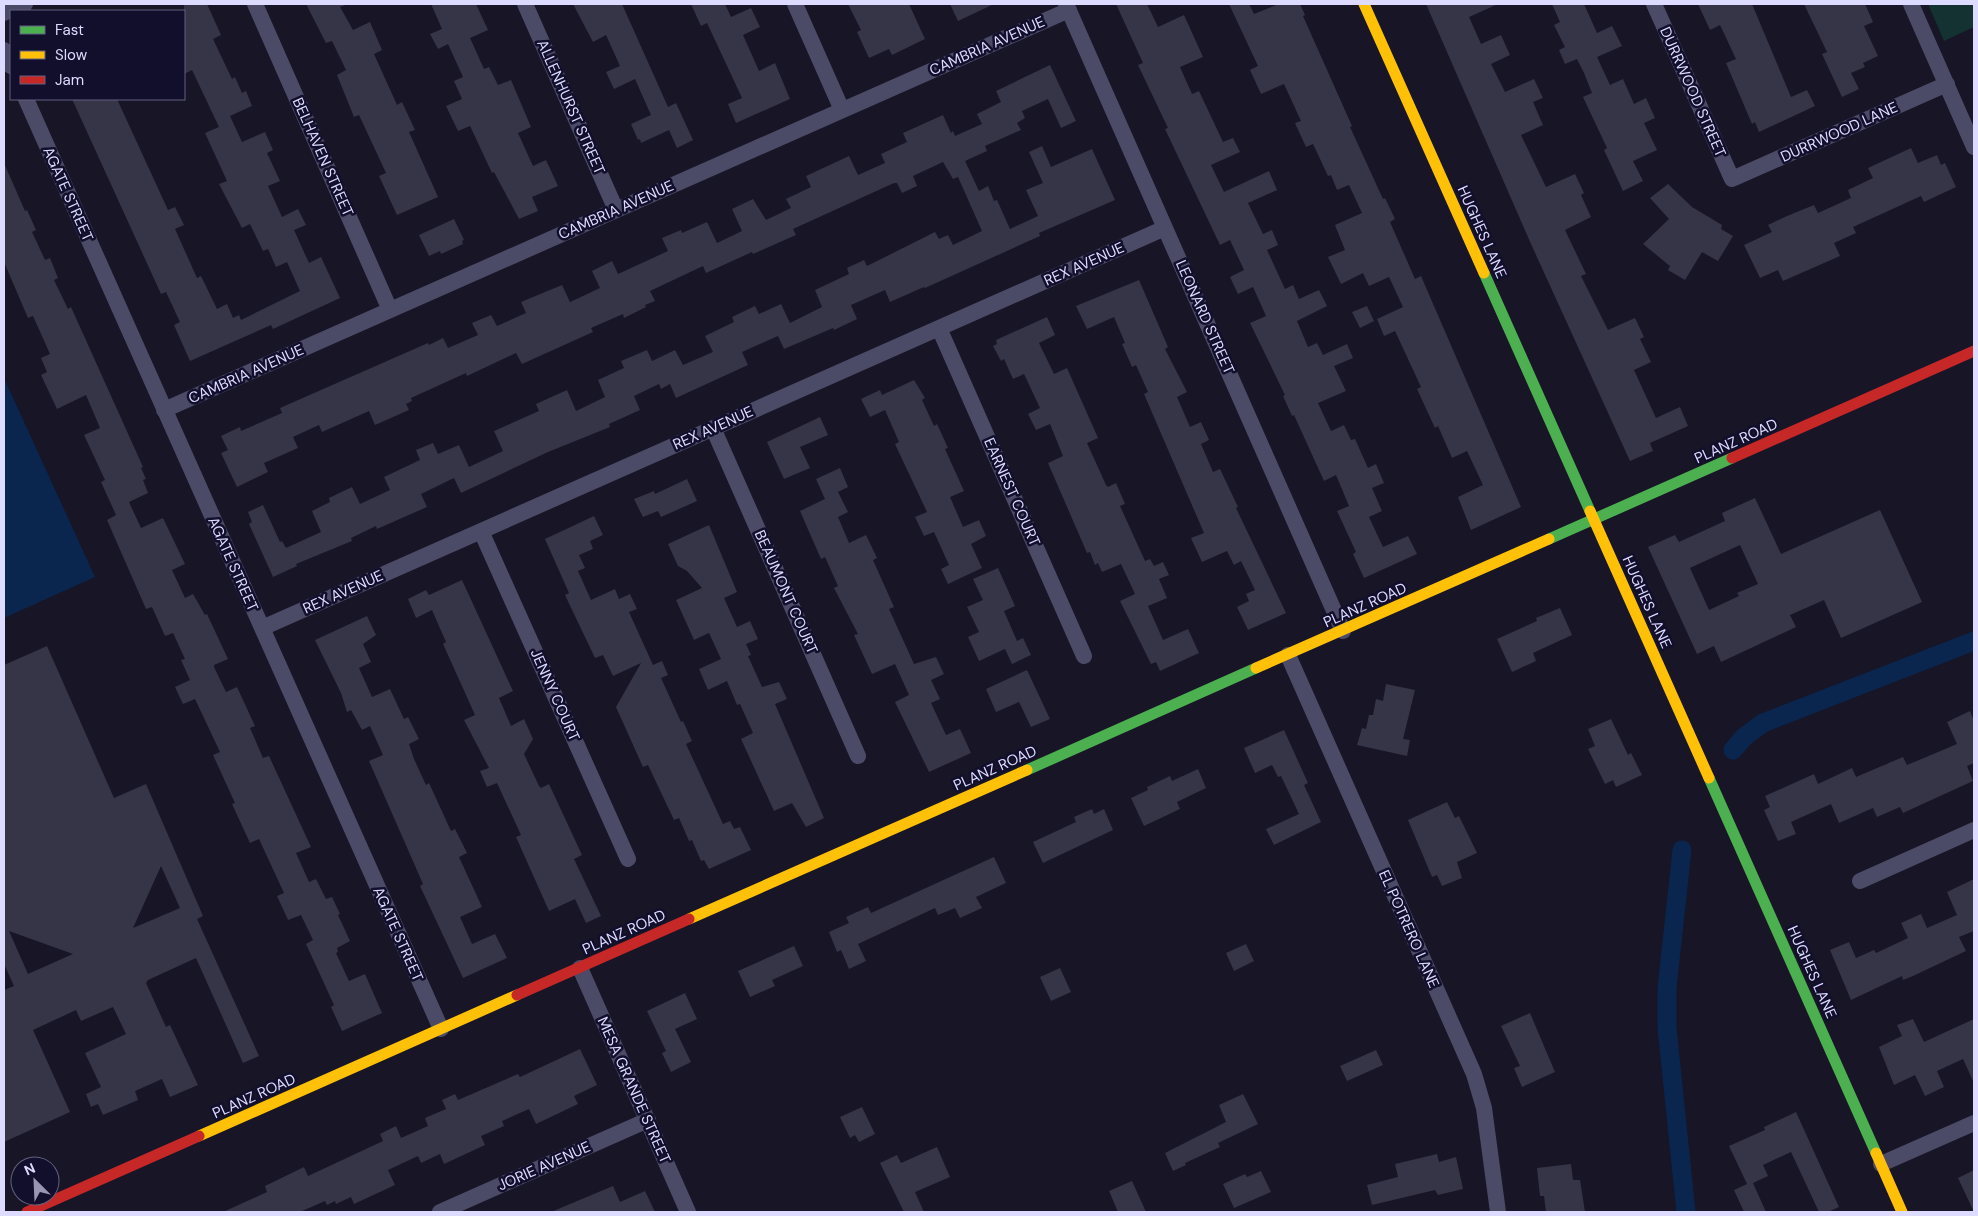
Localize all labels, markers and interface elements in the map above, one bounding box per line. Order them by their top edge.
legend [10,10,185,100]
street label: CAMBRIA AVENUE [926,12,1048,80]
text: Fast [55,20,84,40]
street label: DURRWOOD STREET [1655,24,1731,160]
street label: ALLENHURST STREET [532,36,610,178]
text: Slow [55,45,88,65]
text: Jam [55,70,84,90]
street label: BELHAVEN STREET [288,94,358,220]
street label: DURRWOOD LANE [1777,97,1901,167]
street label: AGATE STREET [38,144,98,244]
street label: CAMBRIA AVENUE [555,176,677,244]
street label: HUGHES LANE [1453,182,1511,282]
street label: REX AVENUE [1041,237,1127,291]
street label: LEONARD STREET [1171,257,1239,377]
street label: CAMBRIA AVENUE [185,340,307,408]
street label: REX AVENUE [670,401,756,455]
street label: PLANZ ROAD [1691,414,1781,468]
street label: EARNEST COURT [979,435,1045,549]
street label: AGATE STREET [203,514,263,614]
street label: BEAUMONT COURT [750,527,822,657]
street label: HUGHES LANE [1618,552,1676,652]
street label: REX AVENUE [300,565,386,619]
street label: PLANZ ROAD [1320,578,1410,632]
street label: JENNY COURT [526,646,584,744]
street label: PLANZ ROAD [950,741,1040,795]
street label: EL POTRERO LANE [1374,867,1444,991]
street label: AGATE STREET [368,884,428,984]
street label: PLANZ ROAD [579,905,669,959]
street label: HUGHES LANE [1783,922,1841,1022]
street label: MESA GRANDE STREET [593,1014,675,1166]
street label: PLANZ ROAD [209,1069,299,1123]
street label: JORIE AVENUE [494,1137,594,1195]
north arrow [10,1156,60,1206]
text: N [21,1159,38,1179]

